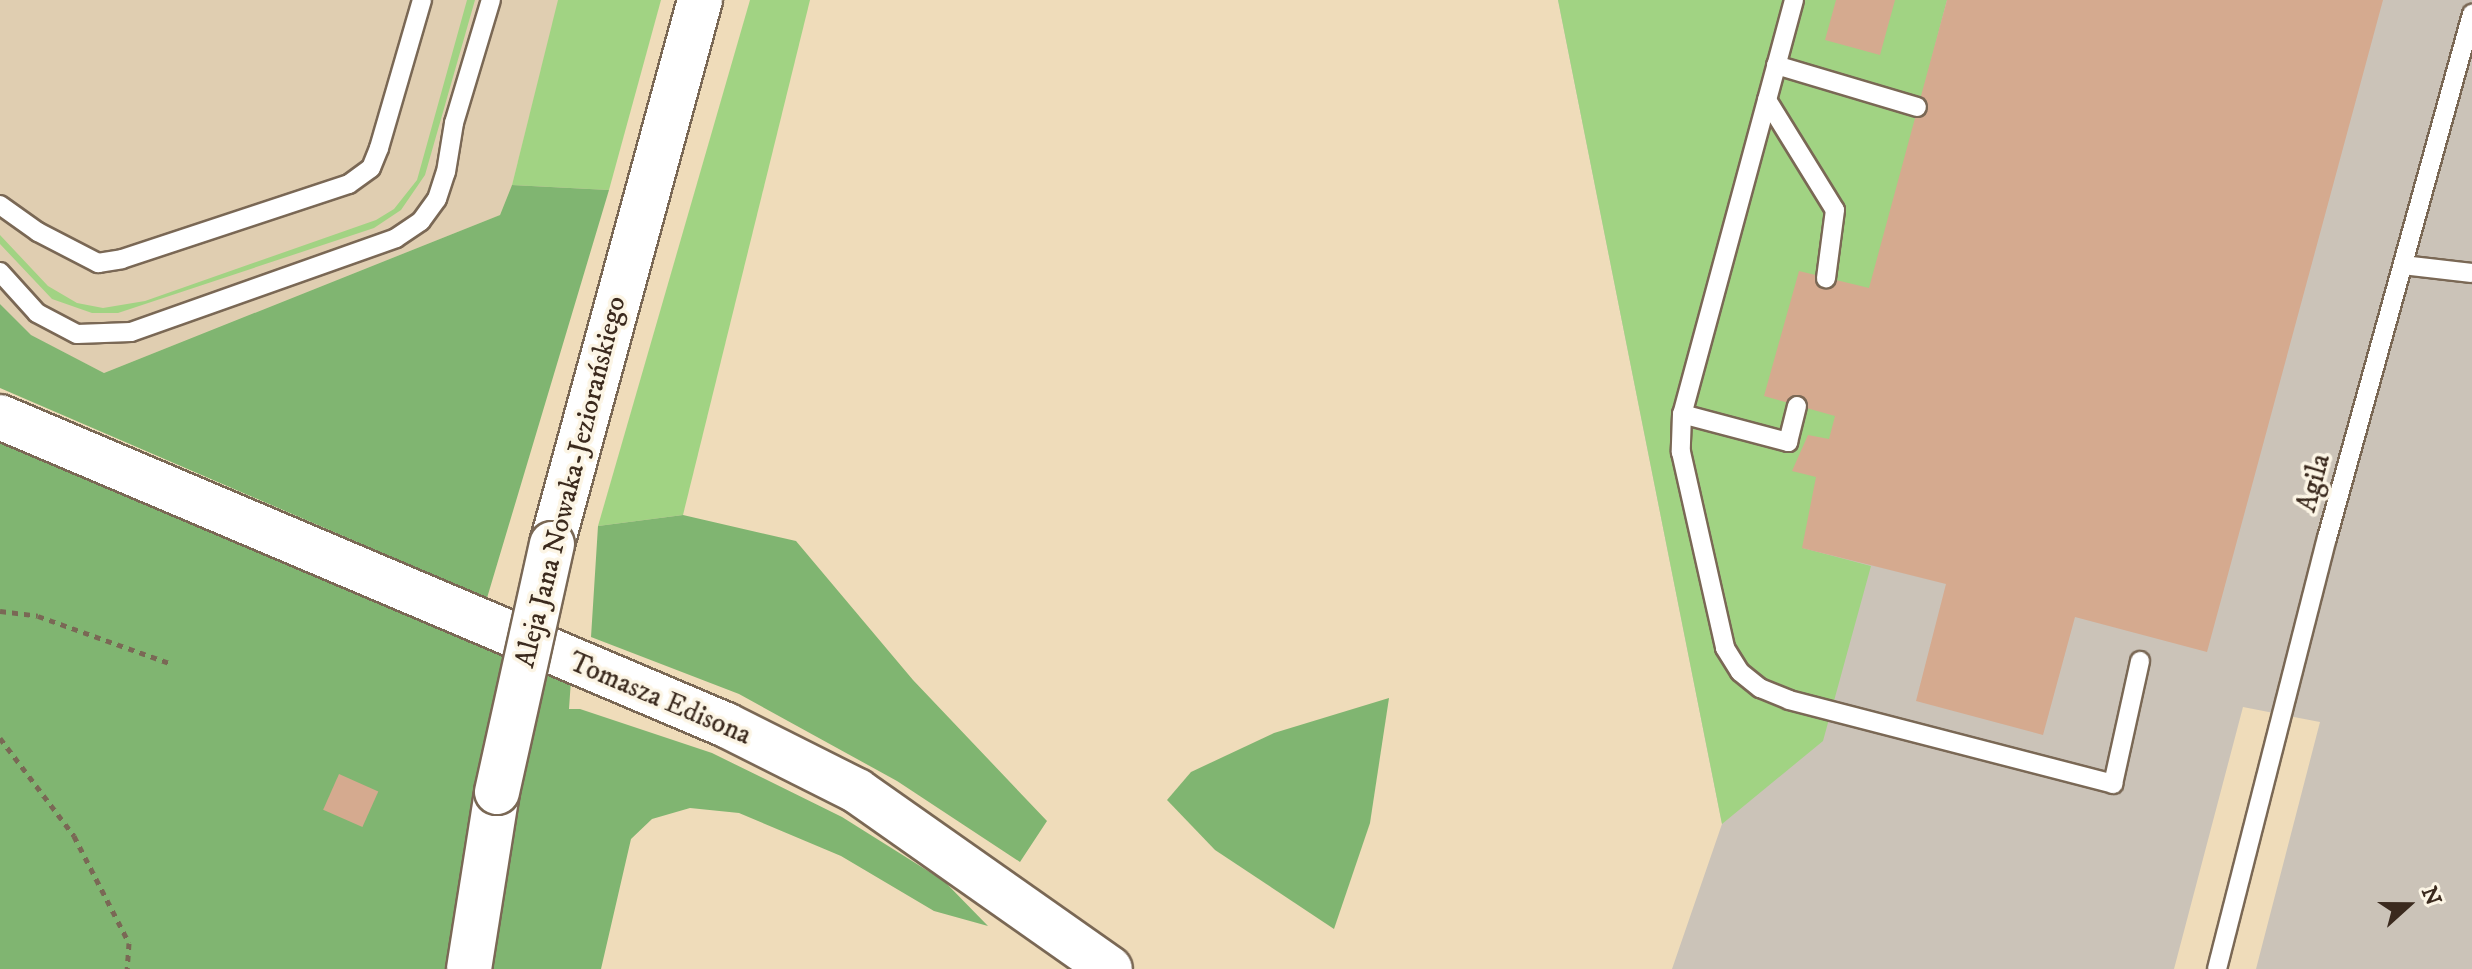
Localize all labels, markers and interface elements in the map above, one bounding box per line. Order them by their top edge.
street label: Aleja Jana Nowaka-Jeziorańskiego [509,293,633,671]
street label: Agila [2290,450,2338,516]
street label: Tomasza Edisona [564,646,756,752]
north arrow [2368,865,2448,945]
text: N [2415,883,2447,909]

